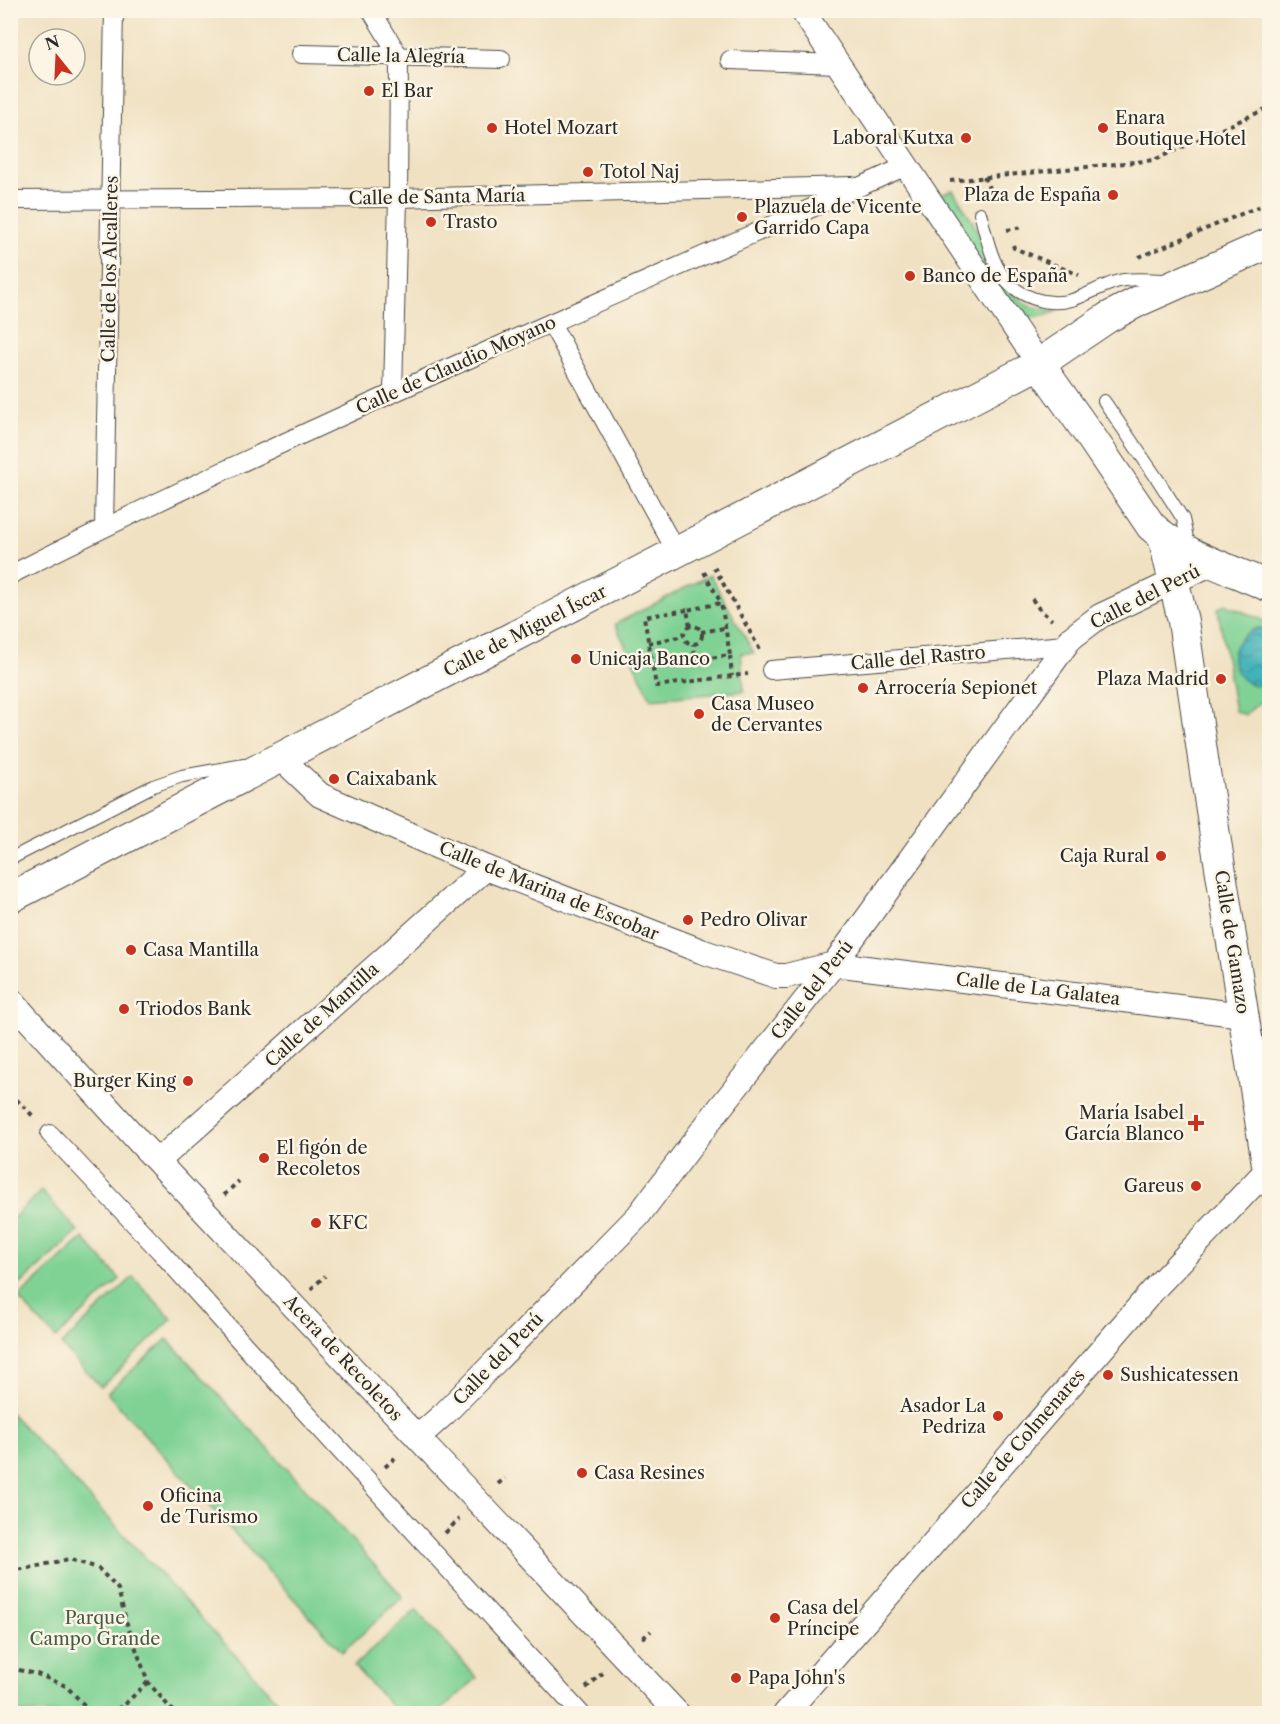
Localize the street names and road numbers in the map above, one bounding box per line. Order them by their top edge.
street label: Calle la Alegría [337,44,466,68]
street label: Calle de los Alcalleres [97,175,123,363]
street label: Calle de Santa María [348,184,526,210]
street label: Calle de Claudio Moyano [353,311,559,419]
street label: Calle del Perú [1087,560,1204,634]
street label: Calle de Miguel Íscar [439,579,611,682]
street label: Calle del Rastro [850,641,986,675]
street label: Calle de Marina de Escobar [436,837,663,945]
street label: Calle de Gamazo [1210,869,1254,1015]
street label: Calle del Perú [766,936,858,1044]
street label: Calle de Mantilla [261,958,384,1072]
street label: Calle de La Galatea [955,968,1122,1010]
street label: Acera de Recoletos [278,1290,407,1426]
street label: Calle del Perú [448,1308,548,1410]
street label: Calle de Colmenares [956,1365,1090,1513]

